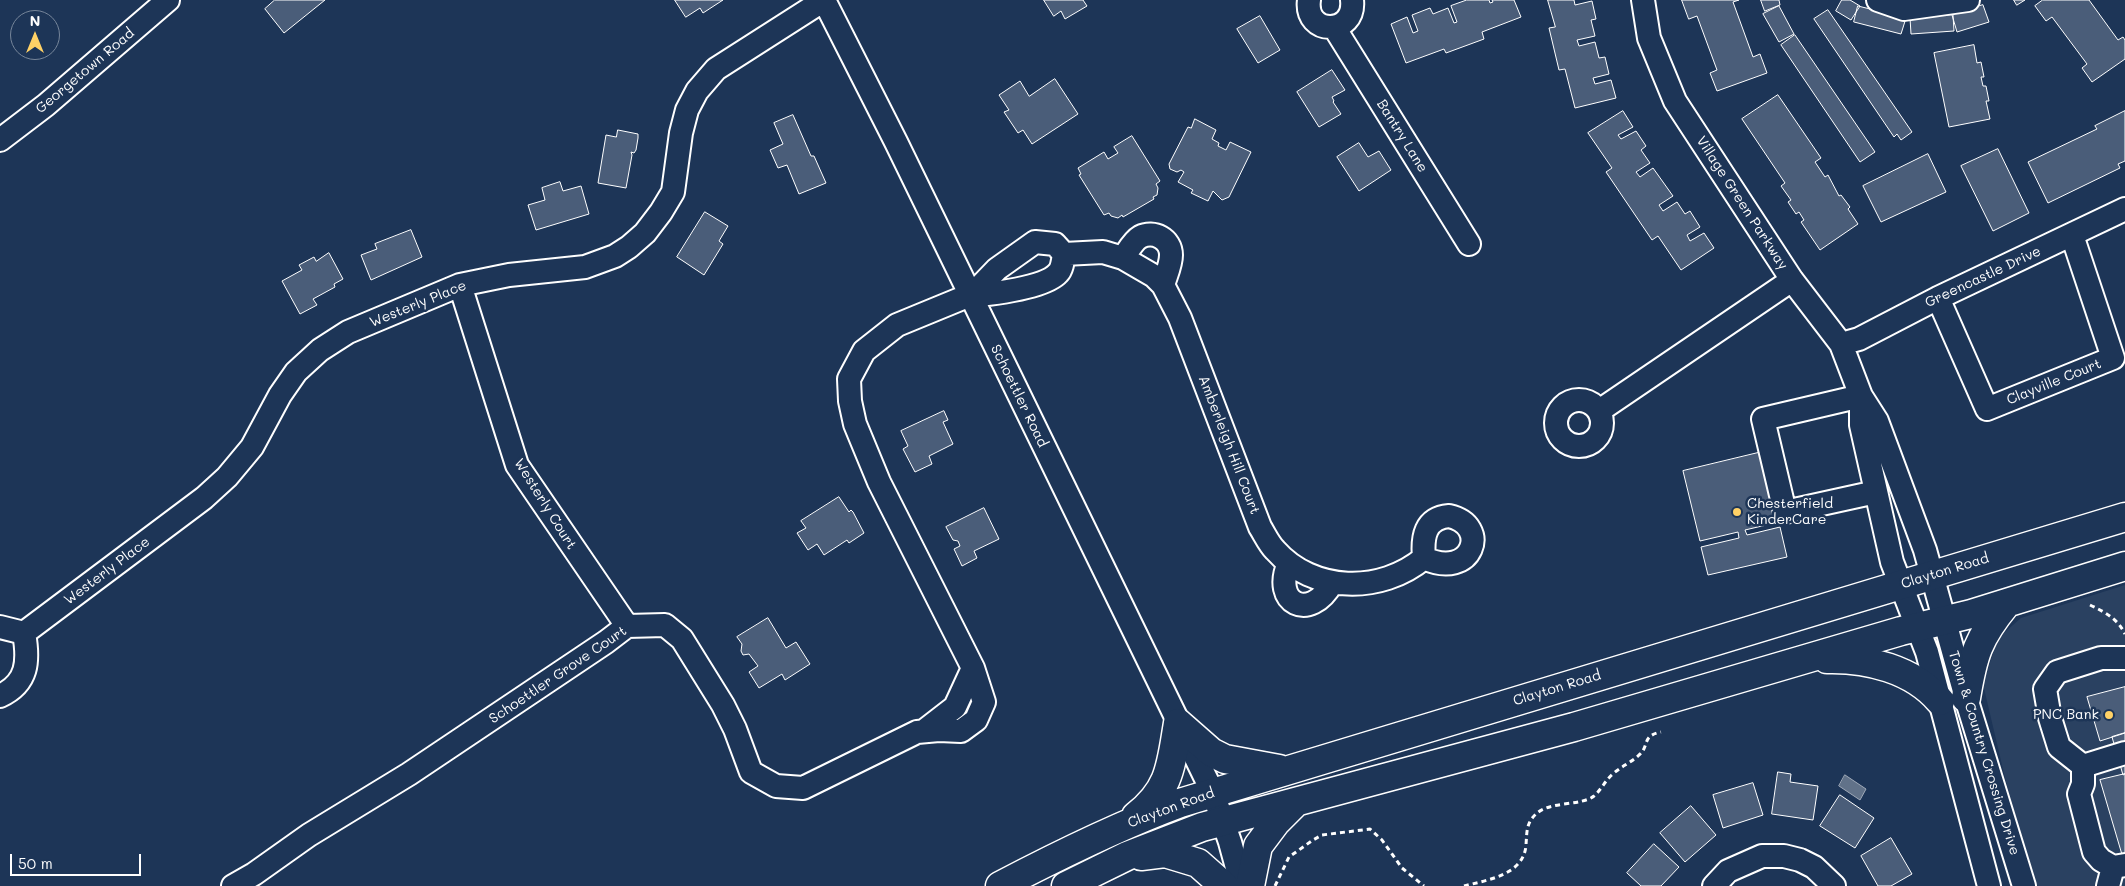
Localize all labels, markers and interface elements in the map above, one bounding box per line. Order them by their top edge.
north arrow [10,10,60,60]
text: N [30,11,40,30]
street label: Georgetown Road [32,25,138,117]
street label: Bantry Lane [1373,97,1431,175]
street label: Village Green Parkway [1692,133,1792,273]
street label: Greencastle Drive [1922,243,2044,311]
street label: Westerly Place [367,277,469,331]
street label: Schoettler Road [987,342,1051,450]
street label: Clayville Court [2004,355,2104,409]
street label: Amberleigh Hill Court [1195,373,1263,517]
street label: Westerly Court [510,455,580,553]
place label: Chesterfield KinderCare [1747,496,1833,528]
marker: Chesterfield KinderCare [1731,506,1743,518]
street label: Westerly Place [61,533,153,609]
street label: Clayton Road [1899,550,1991,592]
street label: Schoettler Grove Court [486,623,630,727]
street label: Town & Country Crossing Drive [1945,649,2023,857]
street label: Clayton Road [1511,667,1603,709]
place label: PNC Bank [2033,707,2099,723]
marker: PNC Bank [2103,709,2115,721]
street label: Clayton Road [1125,785,1217,831]
scale bar [12,844,144,876]
text: 50 m [18,853,53,873]

